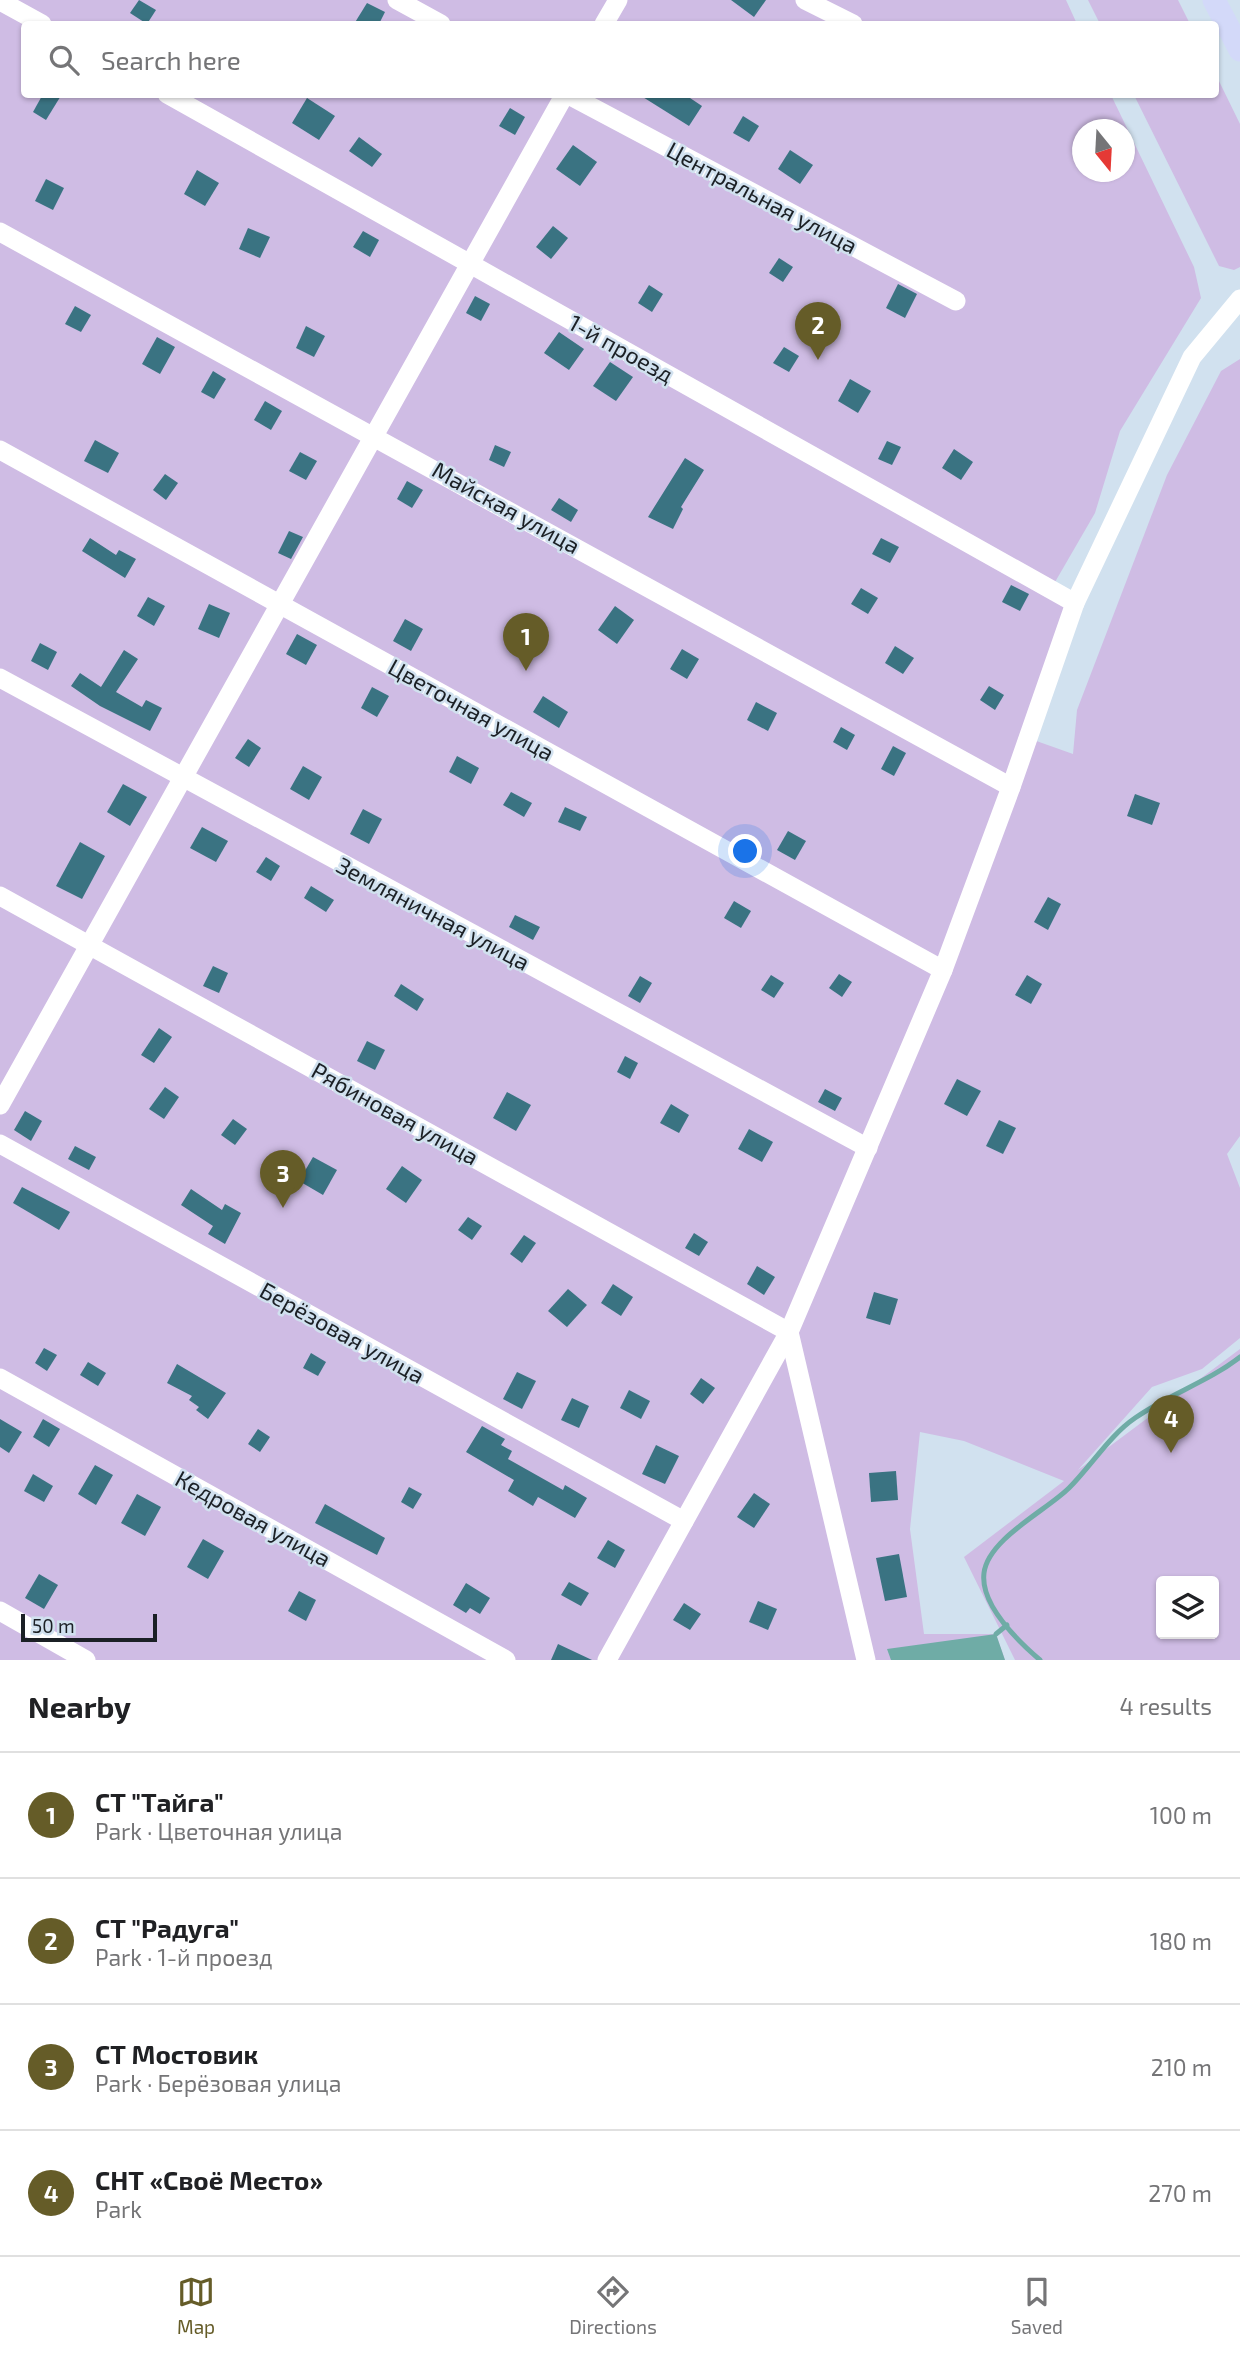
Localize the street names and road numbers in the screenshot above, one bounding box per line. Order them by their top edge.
street label: Центральная улица [662,135,863,260]
street label: 1-й проезд [564,308,679,388]
street label: Майская улица [427,455,585,560]
street label: Цветочная улица [383,652,559,767]
street label: Земляничная улица [332,850,535,977]
street label: Рябиновая улица [307,1056,484,1171]
street label: Берёзовая улица [255,1275,430,1390]
street label: Кедровая улица [170,1464,336,1573]

